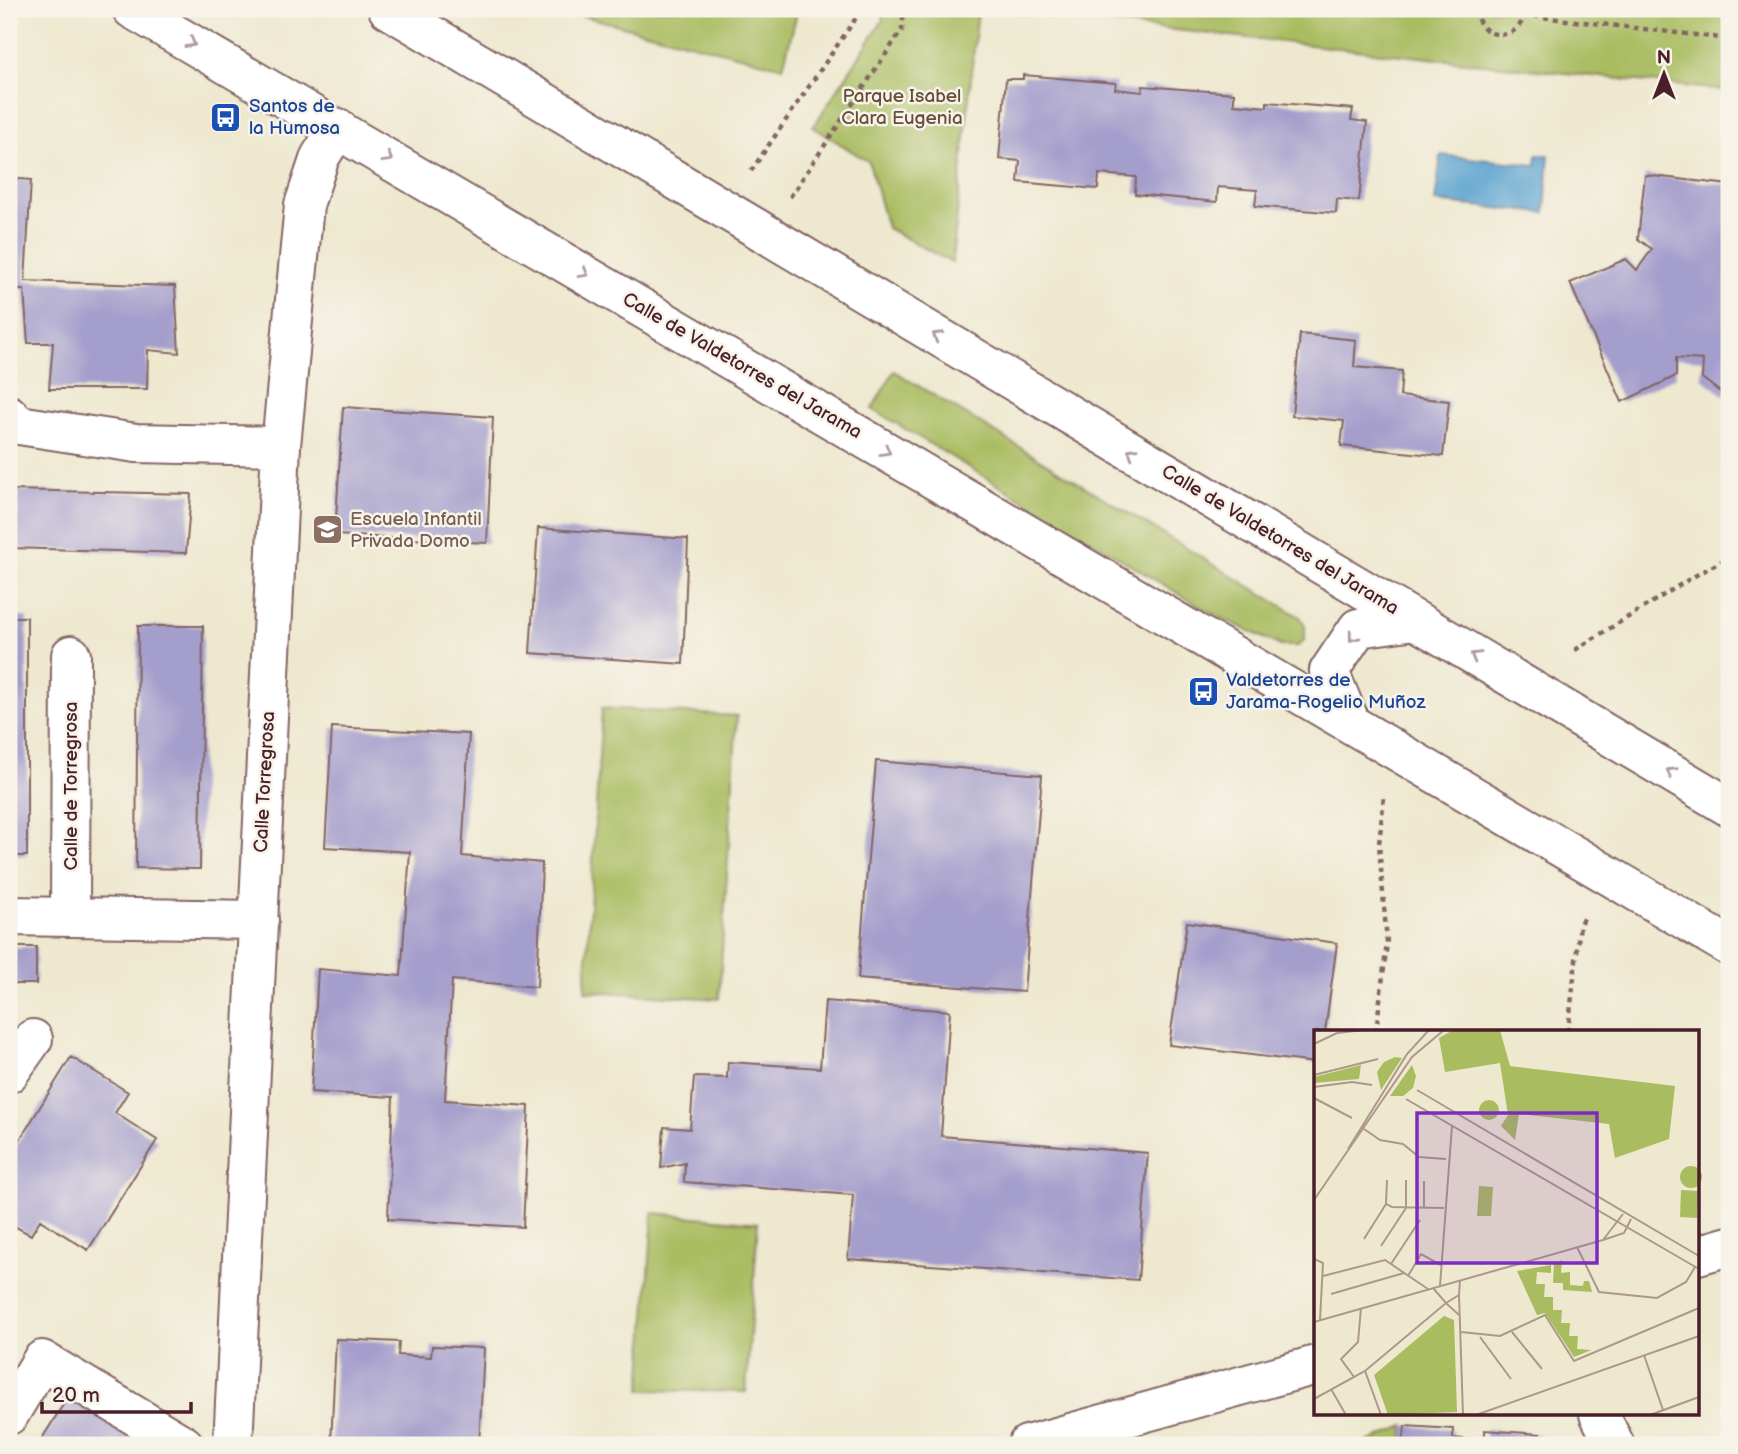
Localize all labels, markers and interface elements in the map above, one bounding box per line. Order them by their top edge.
one-way arrow [184,35,197,48]
north arrow [1630,38,1700,108]
text: N [1657,47,1671,70]
park label: Parque Isabel Clara Eugenia [841,85,963,130]
place label: Santos de la Humosa [249,95,340,140]
bus stop icon: Santos de la Humosa [209,100,243,134]
one-way arrow [380,149,393,162]
one-way arrow [577,265,589,278]
street label: Calle de Valdetorres del Jarama [618,288,866,444]
one-way arrow [931,331,944,344]
one-way arrow [878,442,891,455]
one-way arrow [1127,447,1140,460]
street label: Calle de Valdetorres del Jarama [1157,460,1403,620]
place label: Escuela Infantil Privada Domo [350,508,482,553]
school or university icon: Escuela Infantil Privada Domo [310,513,344,547]
one-way arrow [1348,630,1361,642]
one-way arrow [1470,651,1483,664]
place label: Valdetorres de Jarama-Rogelio Muñoz [1226,669,1426,714]
bus stop icon: Valdetorres de Jarama-Rogelio Muñoz [1186,674,1220,708]
street label: Calle de Torregrosa [60,702,83,870]
street label: Calle Torregrosa [250,711,280,853]
one-way arrow [1665,768,1678,781]
inset map [1314,1030,1700,1416]
scale bar [42,1370,191,1414]
text: 20 m [52,1383,100,1408]

